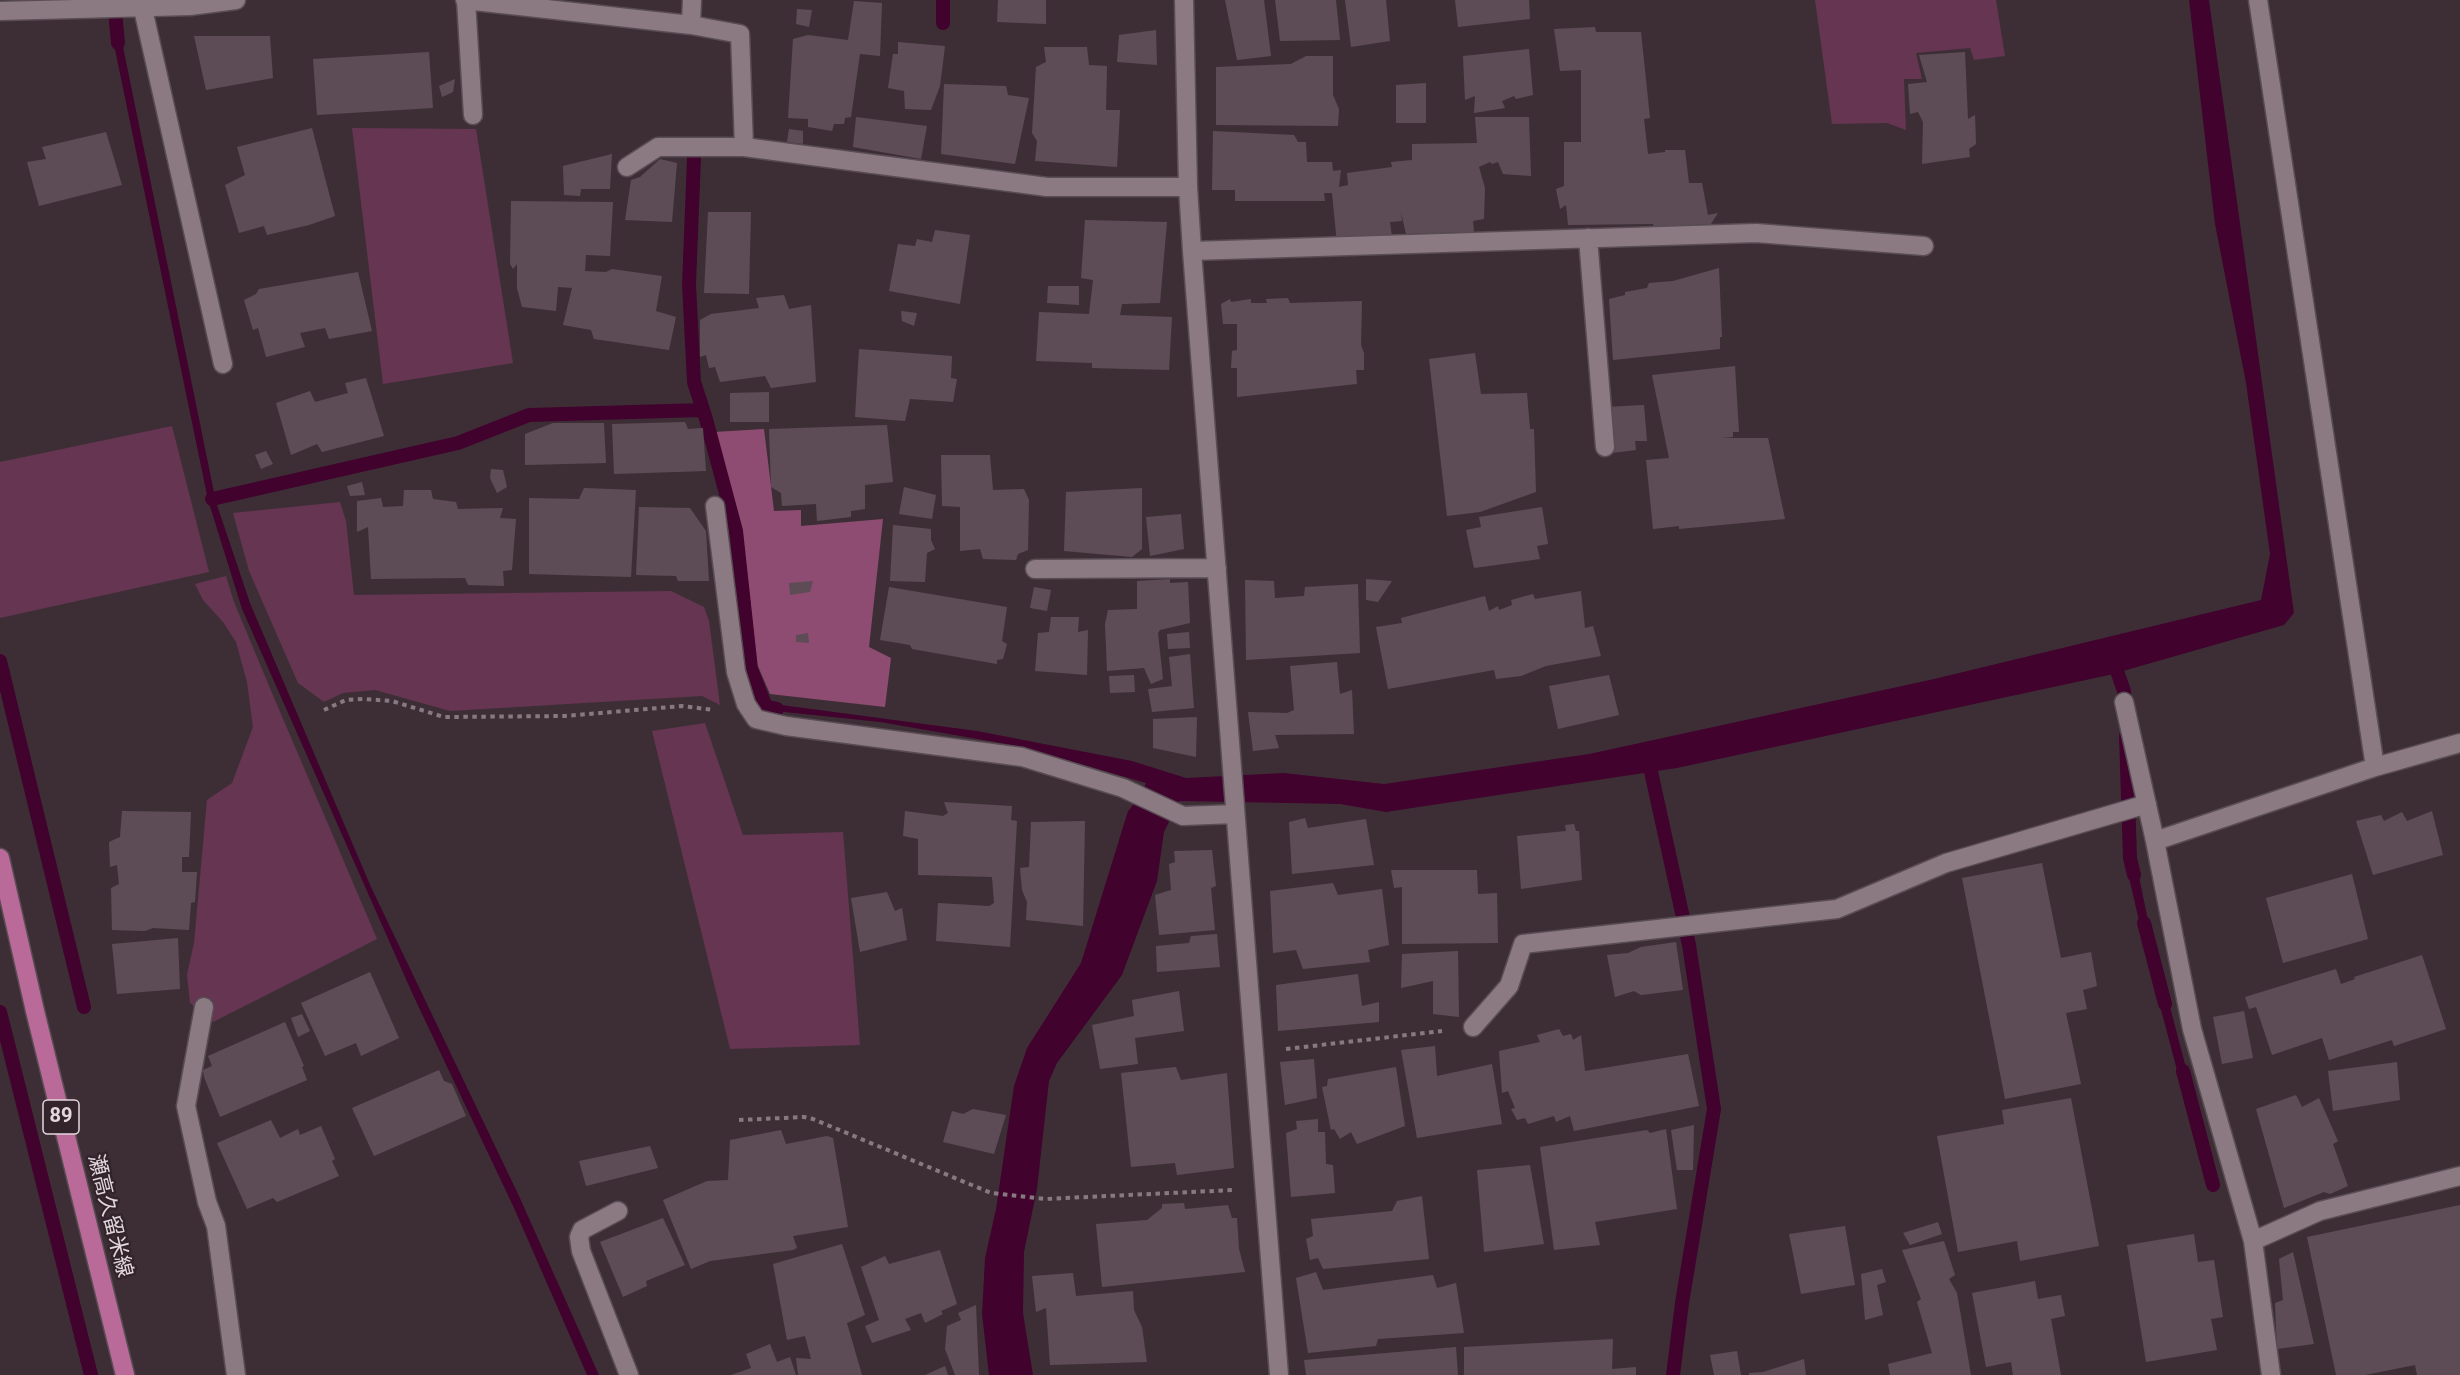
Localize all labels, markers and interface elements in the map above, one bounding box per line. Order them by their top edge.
road number: 89 [43,1100,79,1134]
street label: 瀬高久留米線 [82,1152,136,1280]

